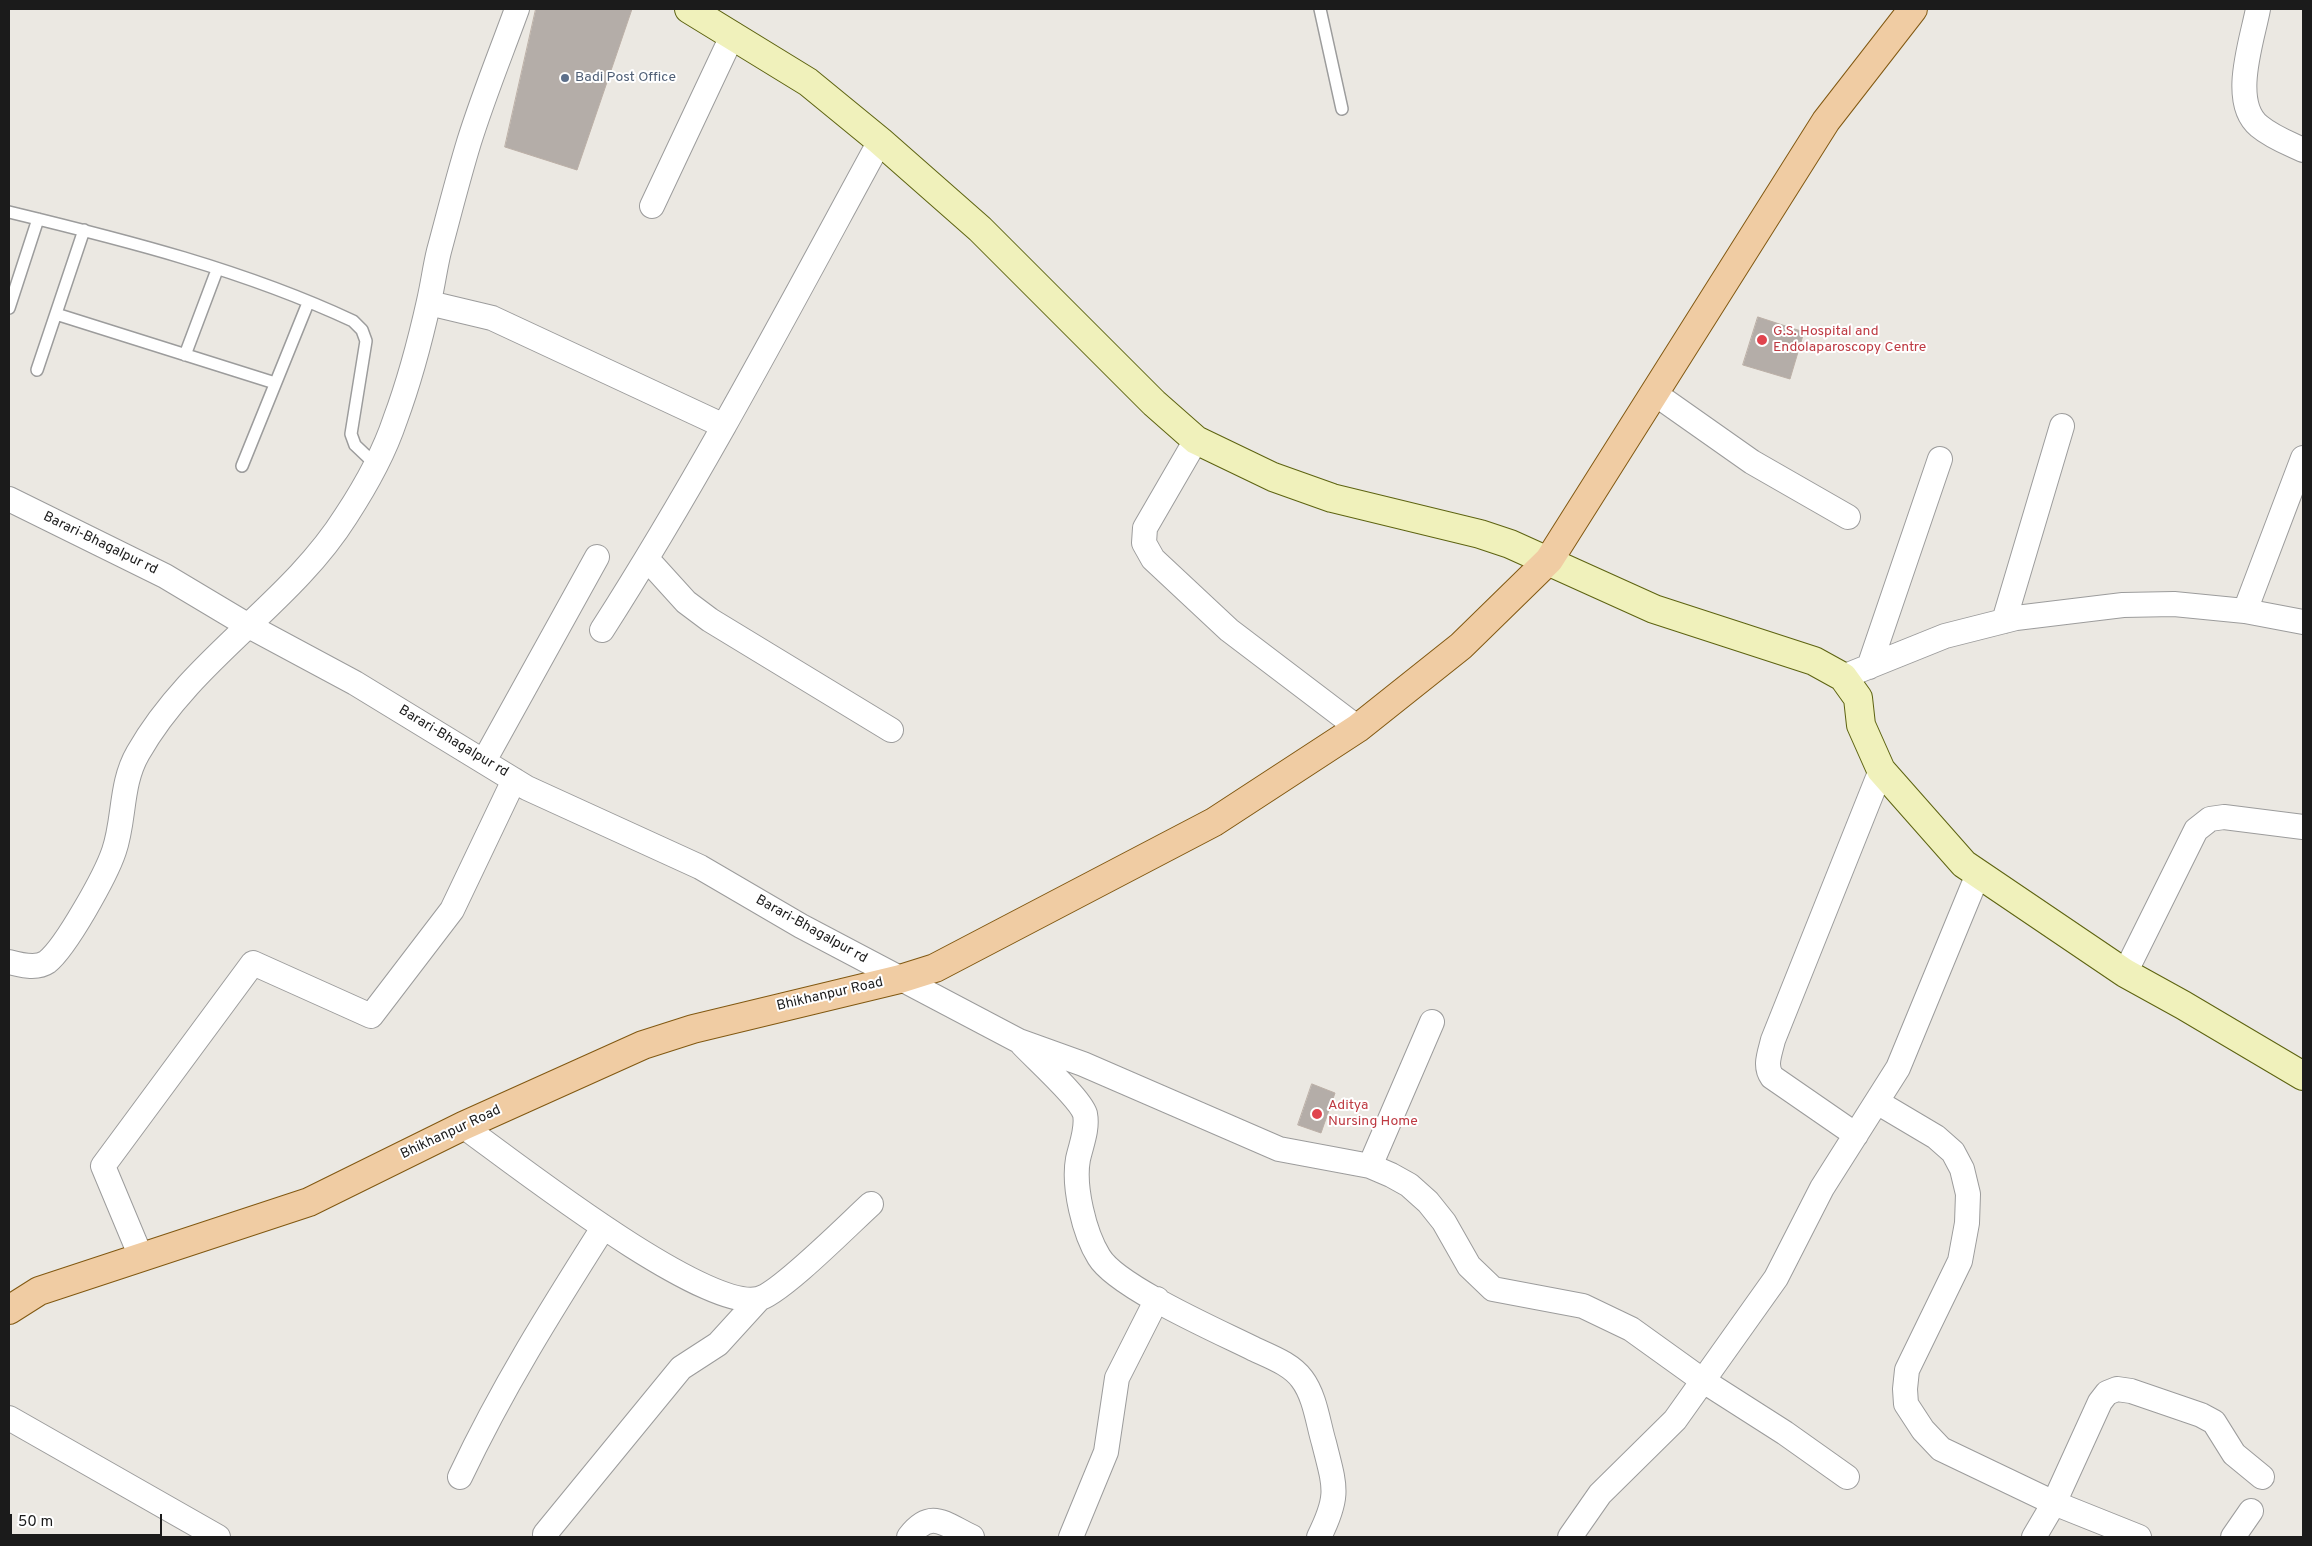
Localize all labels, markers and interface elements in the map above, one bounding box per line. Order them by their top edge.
place label: Badi Post Office [575,70,676,86]
marker: Badi Post Office [559,72,571,84]
place label: G.S. Hospital and Endolaparoscopy Centre [1773,324,1926,357]
marker: G.S. Hospital and Endolaparoscopy Centre [1755,333,1769,347]
street label: Barari-Bhagalpur rd [40,509,160,579]
street label: Barari-Bhagalpur rd [395,703,511,781]
street label: Barari-Bhagalpur rd [752,892,870,968]
street label: Bhikhanpur Road [775,975,885,1015]
place label: Aditya Nursing Home [1328,1098,1418,1130]
street label: Bhikhanpur Road [398,1102,504,1164]
marker: Aditya Nursing Home [1310,1107,1324,1121]
scale bar [12,1504,165,1536]
text: 50 m [18,1513,53,1532]

